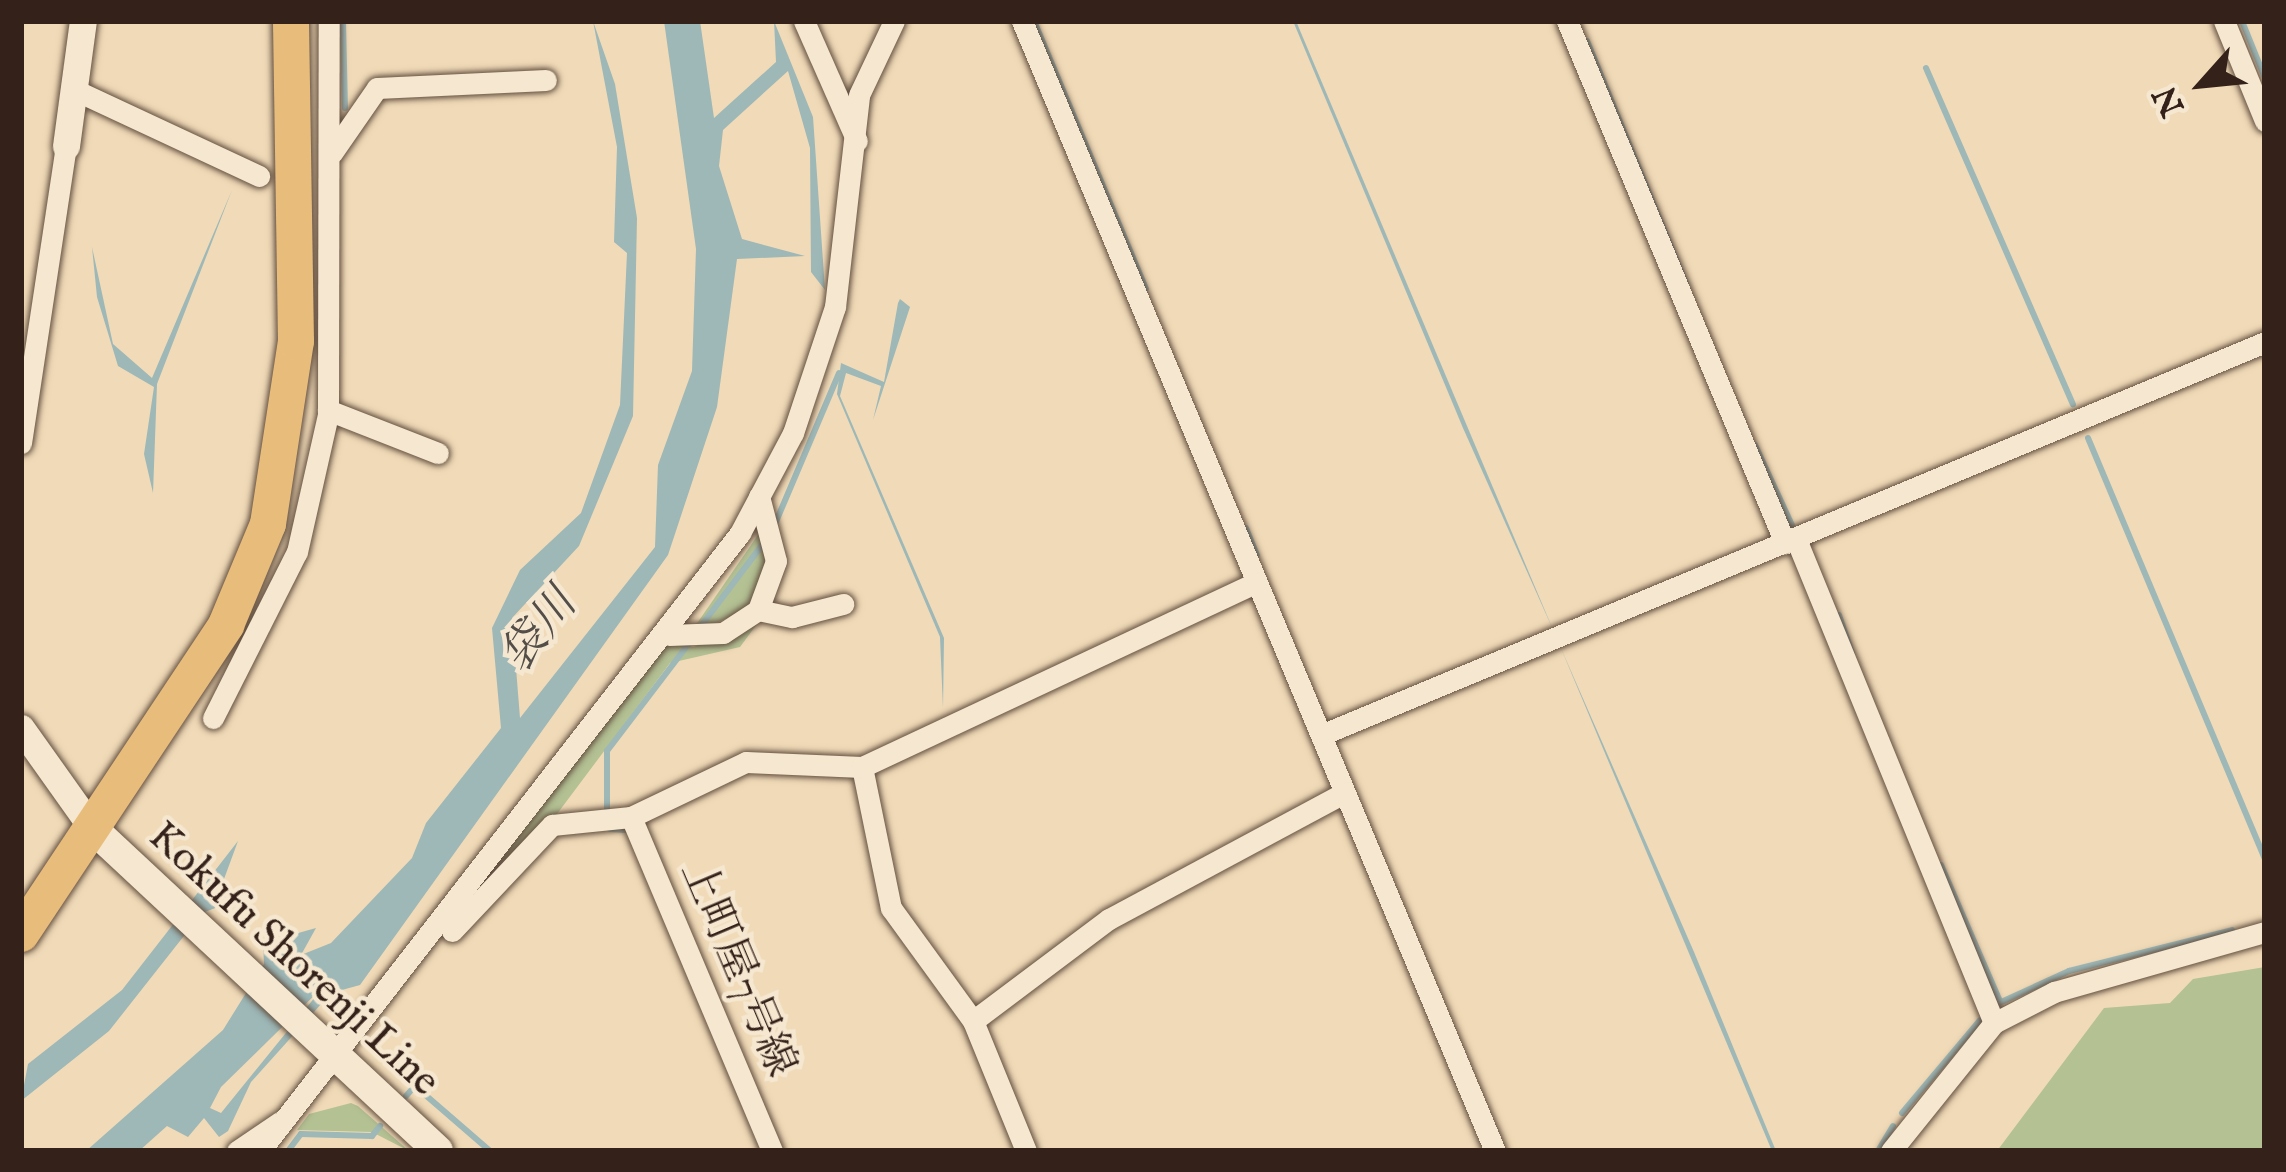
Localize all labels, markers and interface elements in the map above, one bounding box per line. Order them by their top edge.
north arrow [2142,24,2262,144]
text: N [2145,78,2195,123]
water label: 袋川 [491,579,589,683]
street label: Kokufu Shorenji Line [137,812,449,1108]
street label: 上町屋7号線 [669,853,805,1085]

